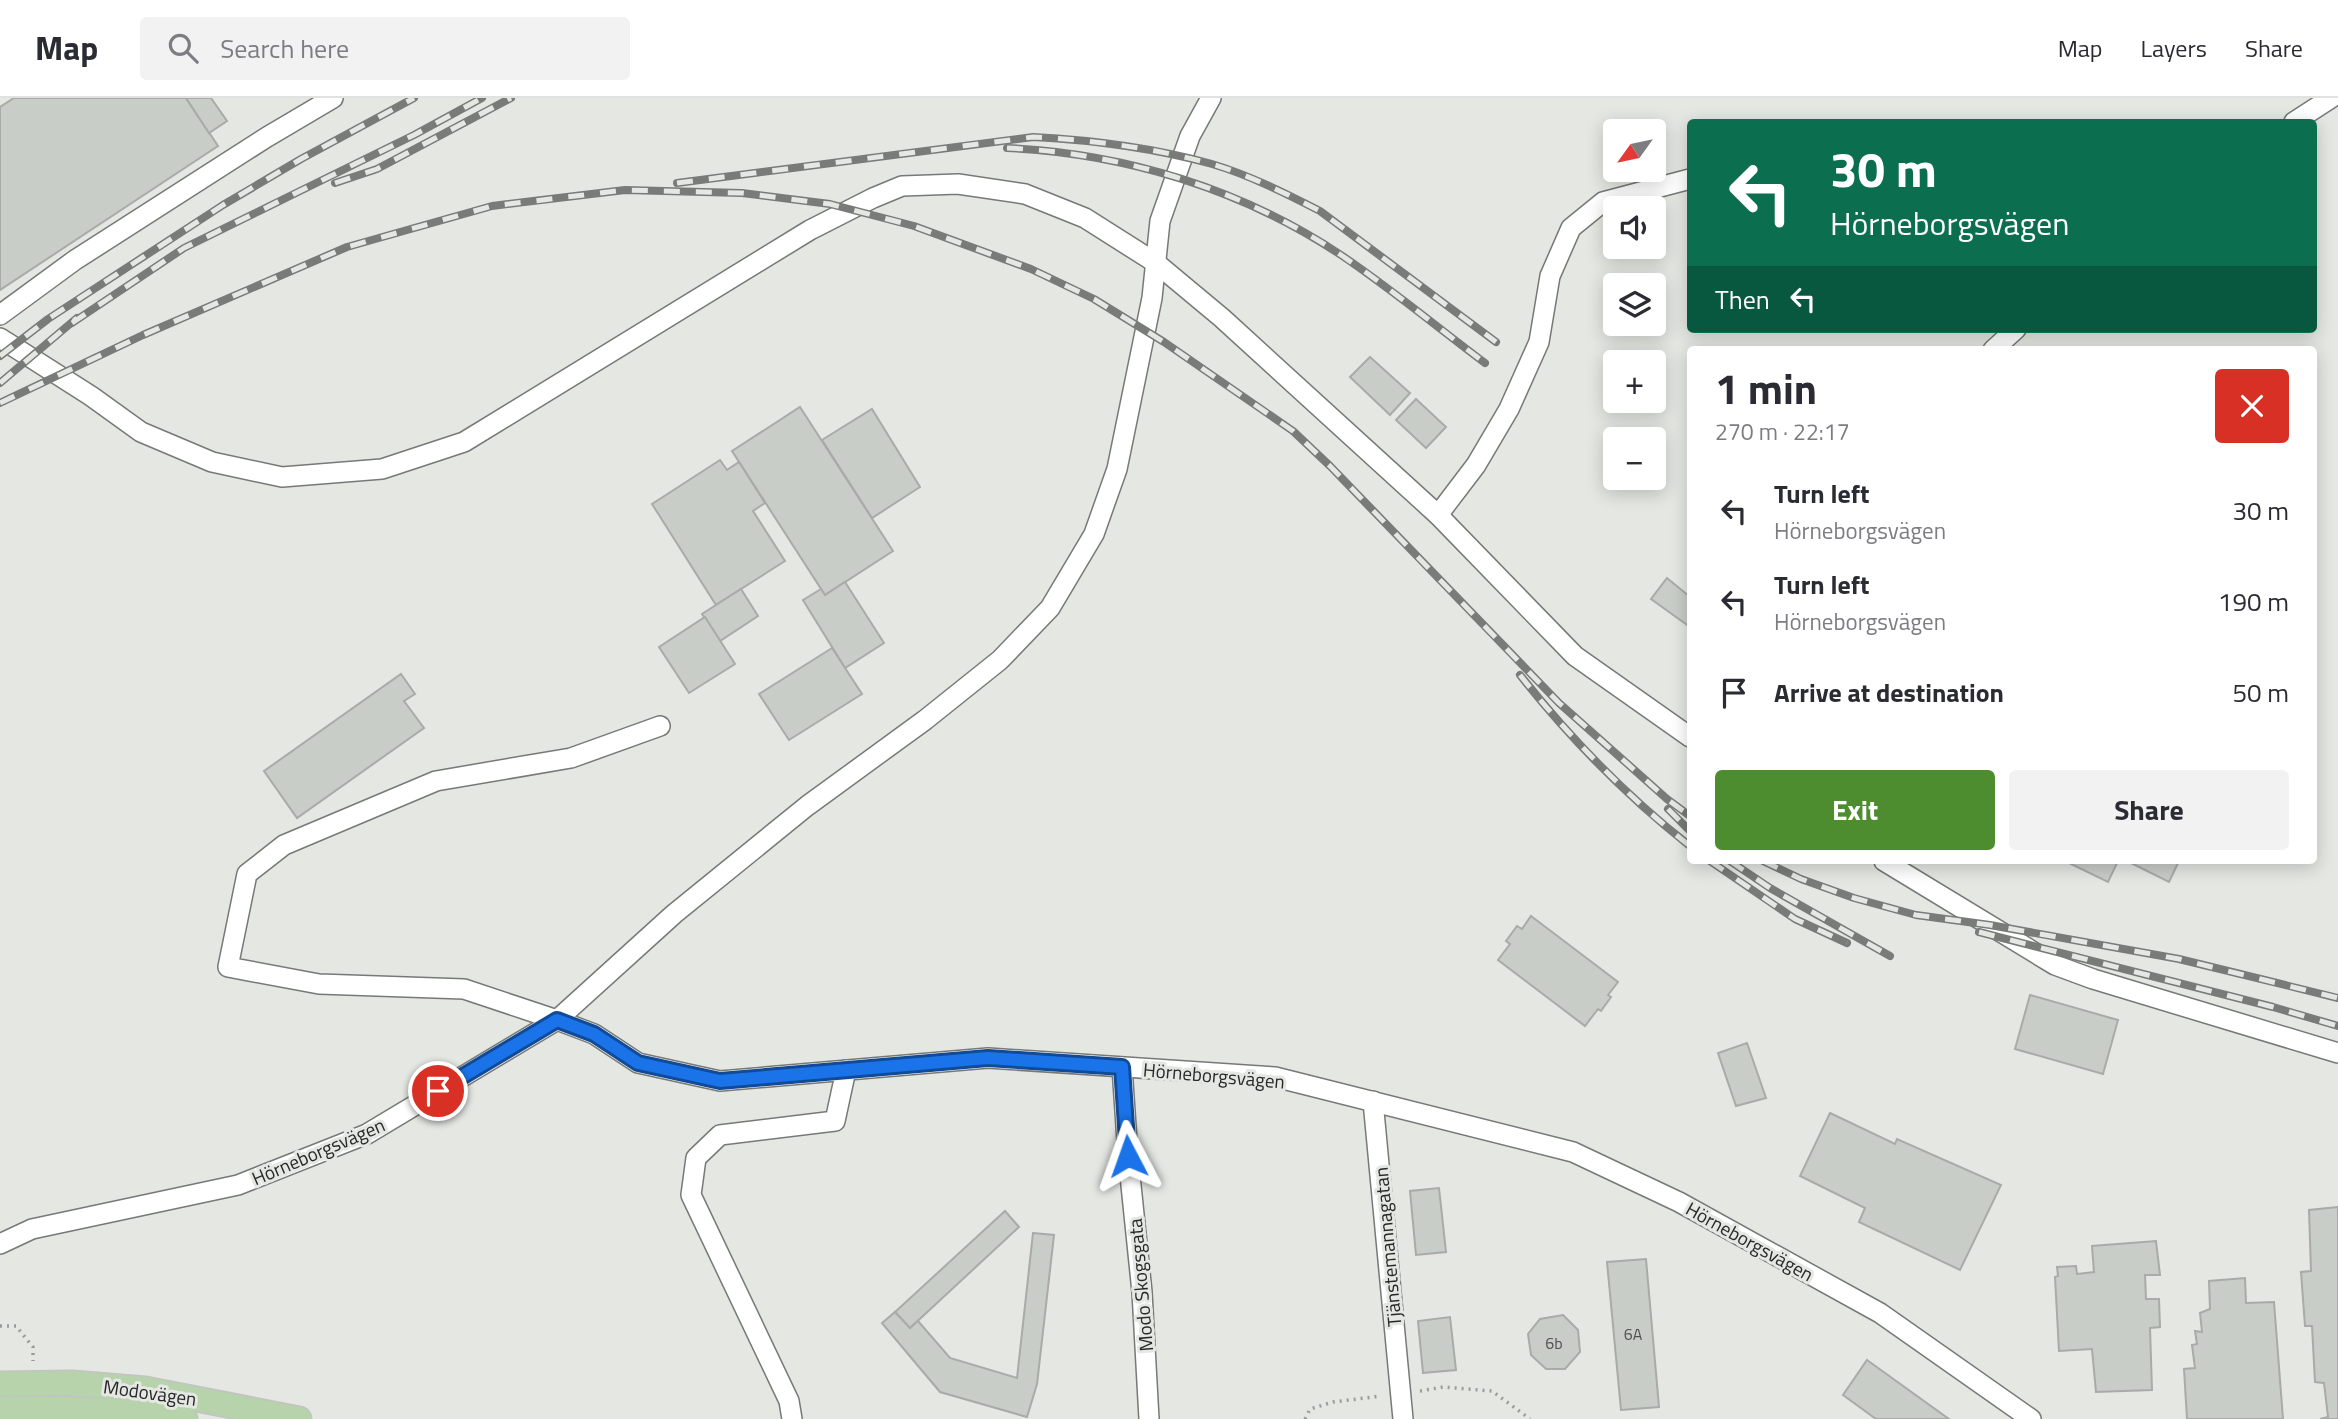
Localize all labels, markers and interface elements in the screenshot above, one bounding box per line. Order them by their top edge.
search box [140,17,630,80]
text: Map [35,23,98,73]
icon: search [164,29,202,67]
text: Search here [220,29,349,68]
text: Map [2058,30,2103,66]
text: Layers [2141,30,2207,66]
text: Share [2245,30,2303,66]
north arrow [1603,119,1666,182]
map controls [1603,119,1666,490]
text: 30 m [1830,131,1937,206]
icon: left [1715,147,1806,238]
button: sound [1603,196,1666,259]
text: Hörneborgsvägen [1830,199,2069,247]
button: layers [1603,273,1666,336]
text: Then [1715,280,1770,319]
icon: left [1784,280,1822,318]
button: + [1603,350,1666,413]
text: 1 min [1715,356,1817,420]
button: close [2215,369,2289,443]
text: 270 m · 22:17 [1715,414,1850,449]
button: − [1603,427,1666,490]
text: Turn left [1774,474,1869,513]
text: 30 m [2232,491,2289,530]
icon: left [1715,492,1753,530]
text: Hörneborgsvägen [1774,513,1946,548]
text: Turn left [1774,565,1869,604]
text: 190 m [2218,582,2289,621]
icon: left [1715,583,1753,621]
text: Hörneborgsvägen [1774,604,1946,639]
text: Arrive at destination [1774,673,2004,712]
text: 50 m [2232,673,2289,712]
icon: arrive [1715,674,1753,712]
button: Exit [1715,770,1995,850]
button: Share [2009,770,2289,850]
street label: Hörneborgsvägen [1142,1054,1286,1096]
pin [408,1061,468,1121]
icon: arrive [419,1072,457,1110]
street label: Hörneborgsvägen [247,1110,389,1192]
position arrow [1091,1119,1165,1193]
street label: Tjänstemannagatan [1366,1166,1408,1328]
street label: Hörneborgsvägen [1681,1194,1819,1288]
street label: Modo Skogsgata [1120,1217,1160,1353]
house number: 6A [1624,1322,1643,1346]
house number: 6b [1545,1331,1563,1355]
street label: Modovägen [101,1371,199,1413]

